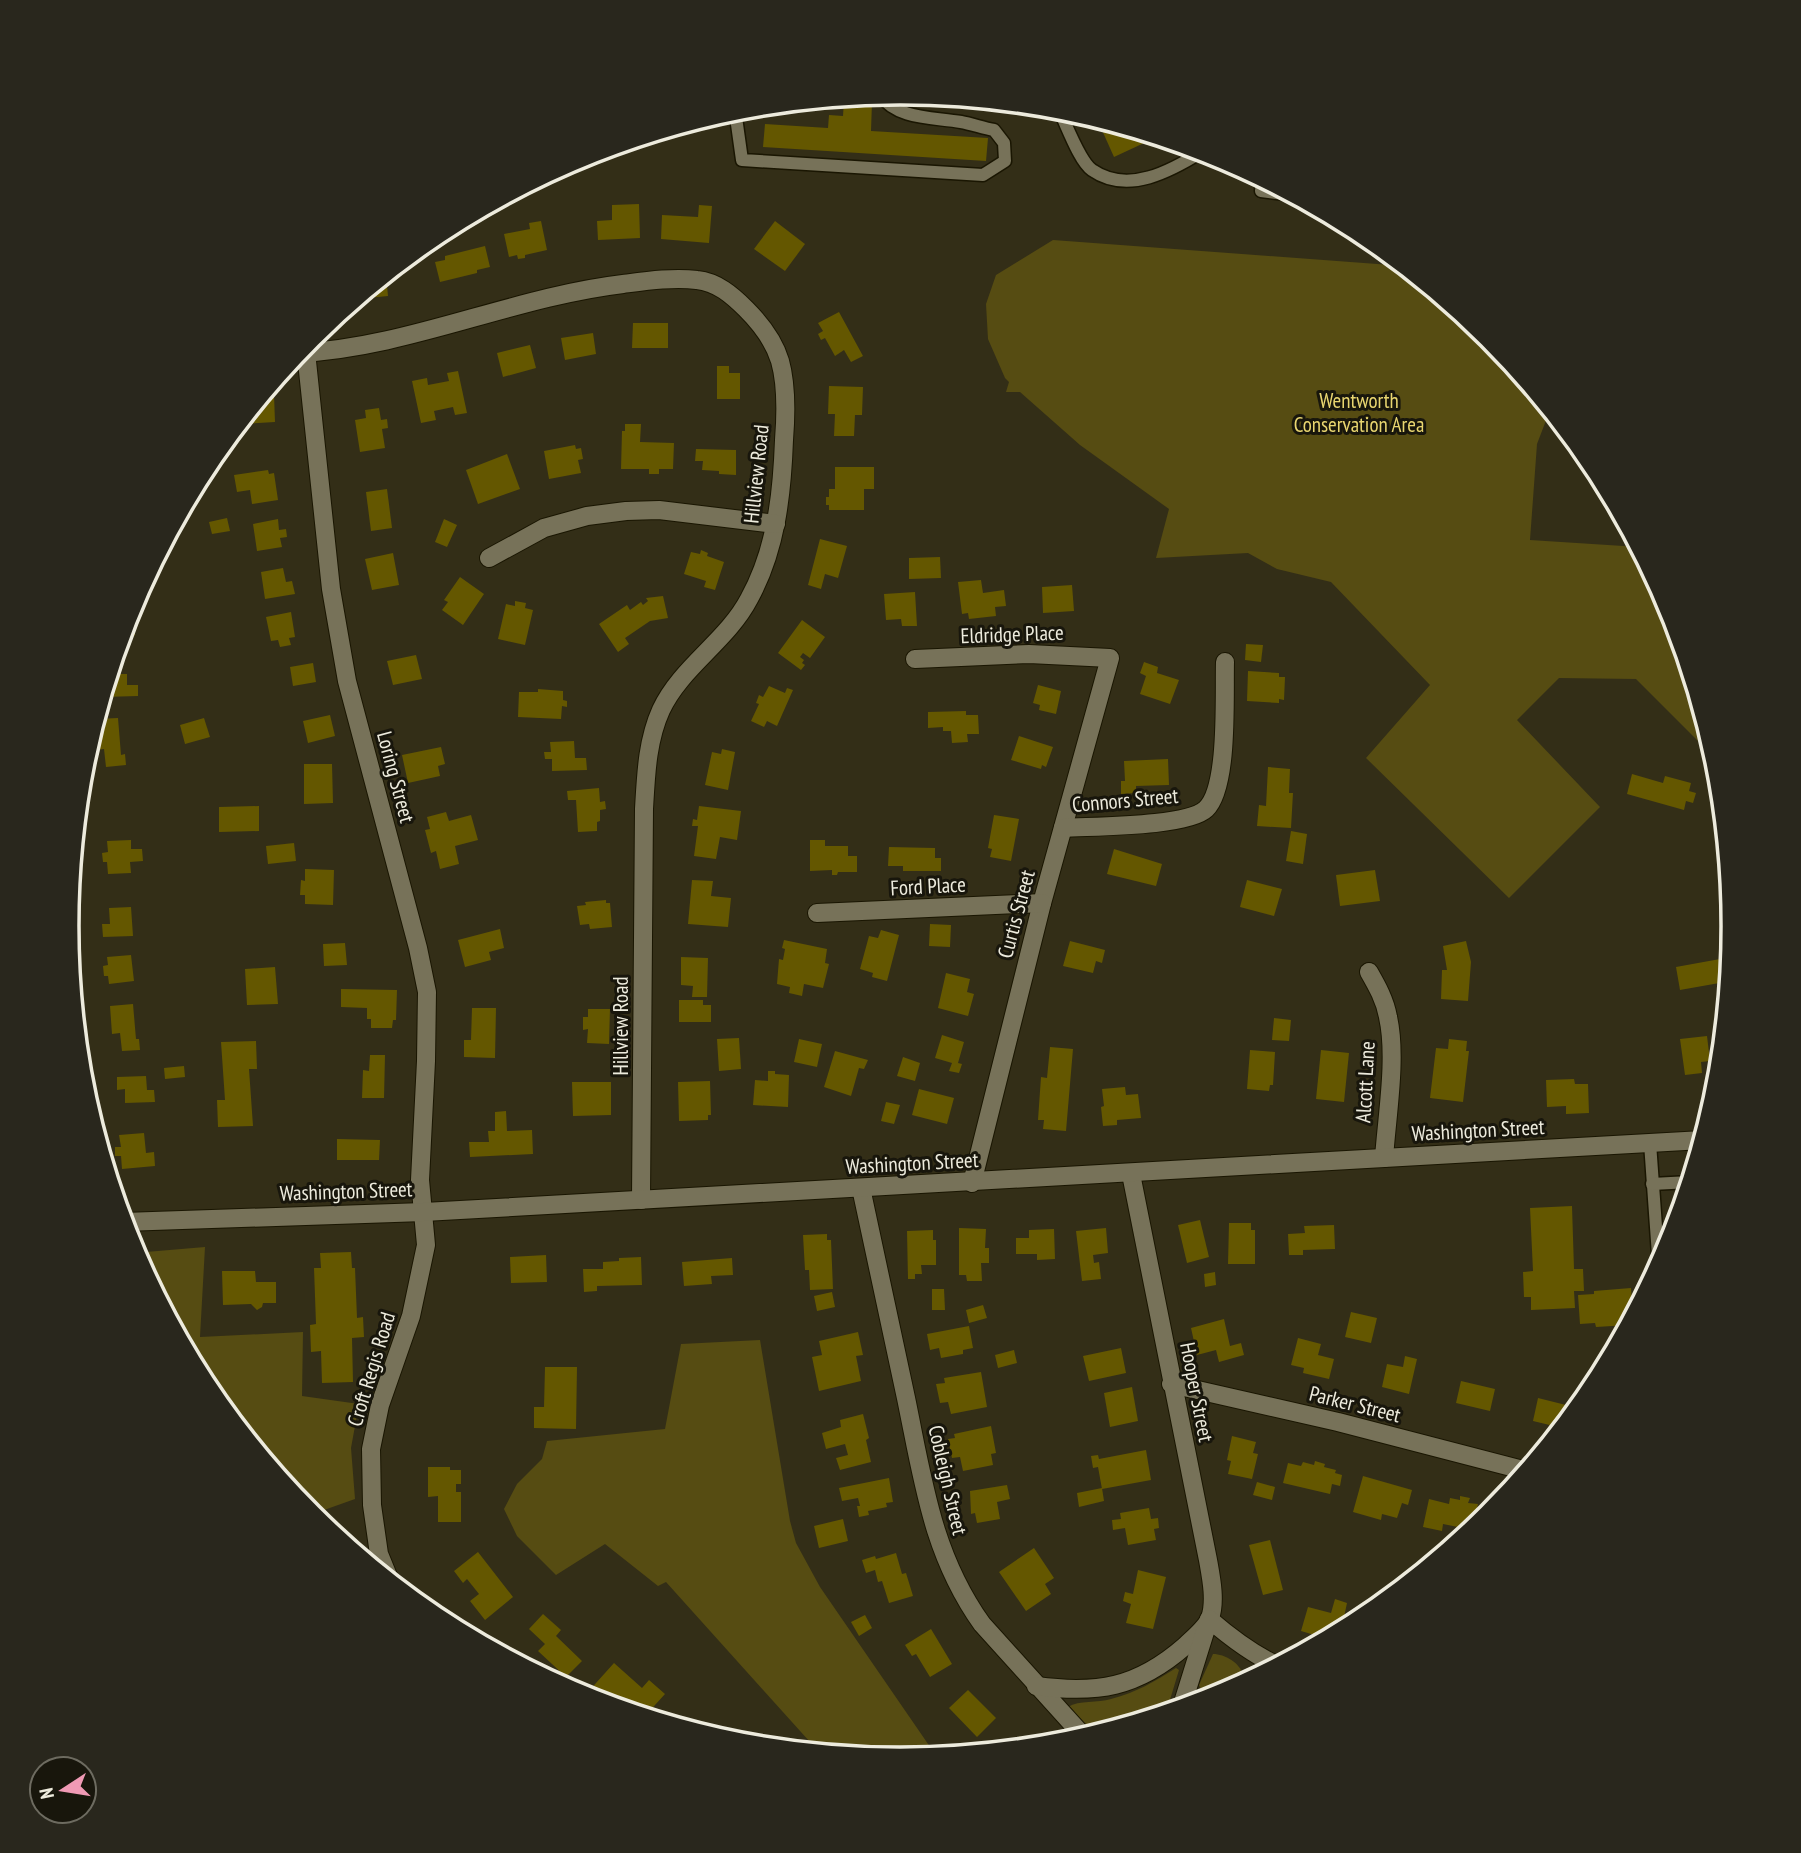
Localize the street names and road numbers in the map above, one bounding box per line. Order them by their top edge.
street label: Hillview Road [737,423,775,525]
street label: Eldridge Place [960,619,1064,649]
street label: Loring Street [371,728,421,826]
street label: Connors Street [1071,782,1179,818]
street label: Curtis Street [991,867,1041,961]
street label: Ford Place [890,871,966,901]
street label: Hillview Road [607,976,634,1076]
street label: Alcott Lane [1349,1040,1381,1124]
street label: Washington Street [1411,1113,1545,1147]
street label: Washington Street [845,1146,979,1180]
street label: Washington Street [279,1175,413,1207]
street label: Croft Regis Road [341,1309,401,1429]
street label: Hooper Street [1174,1340,1220,1444]
street label: Parker Street [1306,1380,1404,1428]
street label: Cobleigh Street [922,1423,974,1538]

